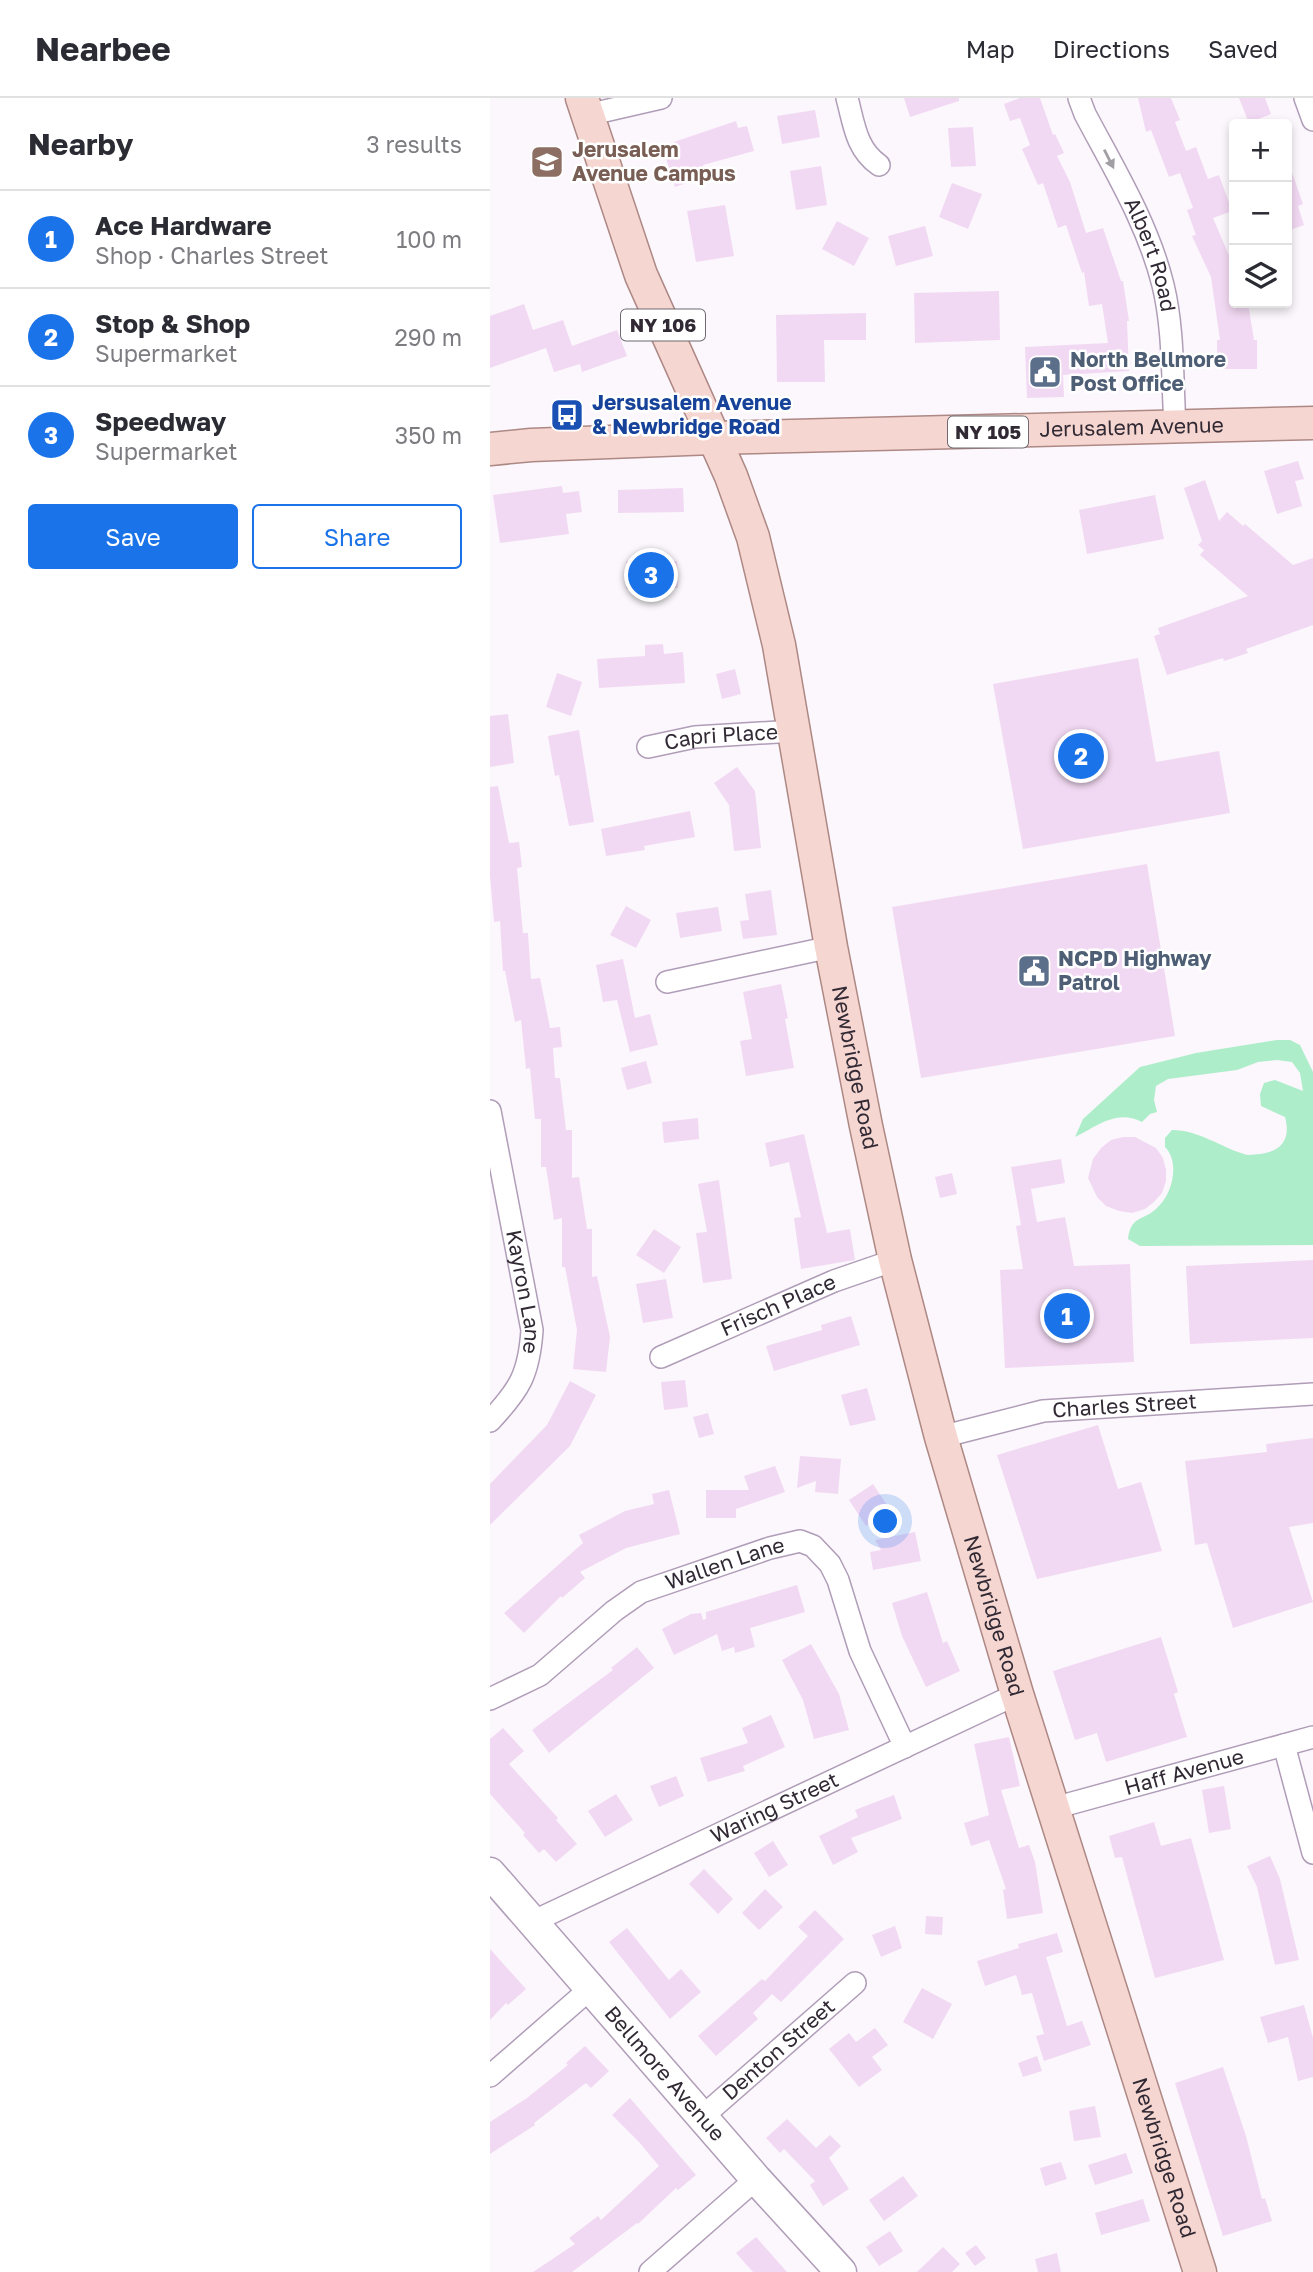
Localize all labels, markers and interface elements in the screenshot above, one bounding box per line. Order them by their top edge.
text: Nearbee [35,29,171,68]
text: Map [966,34,1015,63]
text: Directions [1053,34,1170,63]
text: Saved [1208,34,1278,63]
map controls [1229,119,1292,308]
button: + [1229,119,1292,182]
text: Nearby [28,126,133,162]
text: 3 results [366,130,462,158]
place label: Jerusalem Avenue Campus [572,136,736,186]
school or university icon: Jerusalem Avenue Campus [528,143,566,181]
one-way arrow [1102,150,1114,170]
button: − [1229,182,1292,245]
street label: Albert Road [1119,193,1182,314]
text: Ace Hardware [95,210,272,241]
text: 1 [45,225,57,253]
text: 100 m [396,225,462,253]
text: Shop · Charles Street [95,241,328,269]
button: layers [1229,245,1292,308]
text: Stop & Shop [95,308,250,339]
road number: NY 106 [621,310,705,341]
text: 2 [44,323,58,351]
text: 290 m [394,323,462,351]
text: Supermarket [95,339,238,367]
place label: North Bellmore Post Office [1070,346,1226,396]
public building icon: North Bellmore Post Office [1026,353,1064,391]
place label: Jersusalem Avenue & Newbridge Road [592,389,792,439]
bus stop icon: Jersusalem Avenue & Newbridge Road [548,396,586,434]
text: Speedway [95,406,226,437]
street label: Jerusalem Avenue [1039,411,1224,442]
road number: NY 105 [948,416,1028,448]
text: 3 [44,421,58,449]
text: 350 m [395,421,462,449]
text: Supermarket [95,437,238,465]
button: Save [28,504,238,569]
button: Share [252,504,462,569]
pin: 3 [628,549,674,601]
street label: Capri Place [662,718,779,755]
pin: 2 [1058,730,1104,782]
place label: NCPD Highway Patrol [1058,945,1212,995]
public building icon: NCPD Highway Patrol [1015,952,1053,990]
street label: Newbridge Road [827,983,885,1152]
street label: Kayron Lane [501,1227,546,1356]
street label: Frisch Place [716,1268,839,1341]
pin: 1 [1044,1290,1090,1342]
street label: Charles Street [1052,1387,1197,1422]
your location [868,1504,902,1538]
street label: Wallen Lane [662,1531,787,1595]
street label: Newbridge Road [959,1532,1031,1699]
street label: Haff Avenue [1121,1743,1247,1800]
street label: Waring Street [706,1766,842,1848]
street label: Denton Street [716,1993,840,2105]
street label: Bellmore Avenue [600,2000,731,2146]
street label: Newbridge Road [1127,2074,1202,2241]

